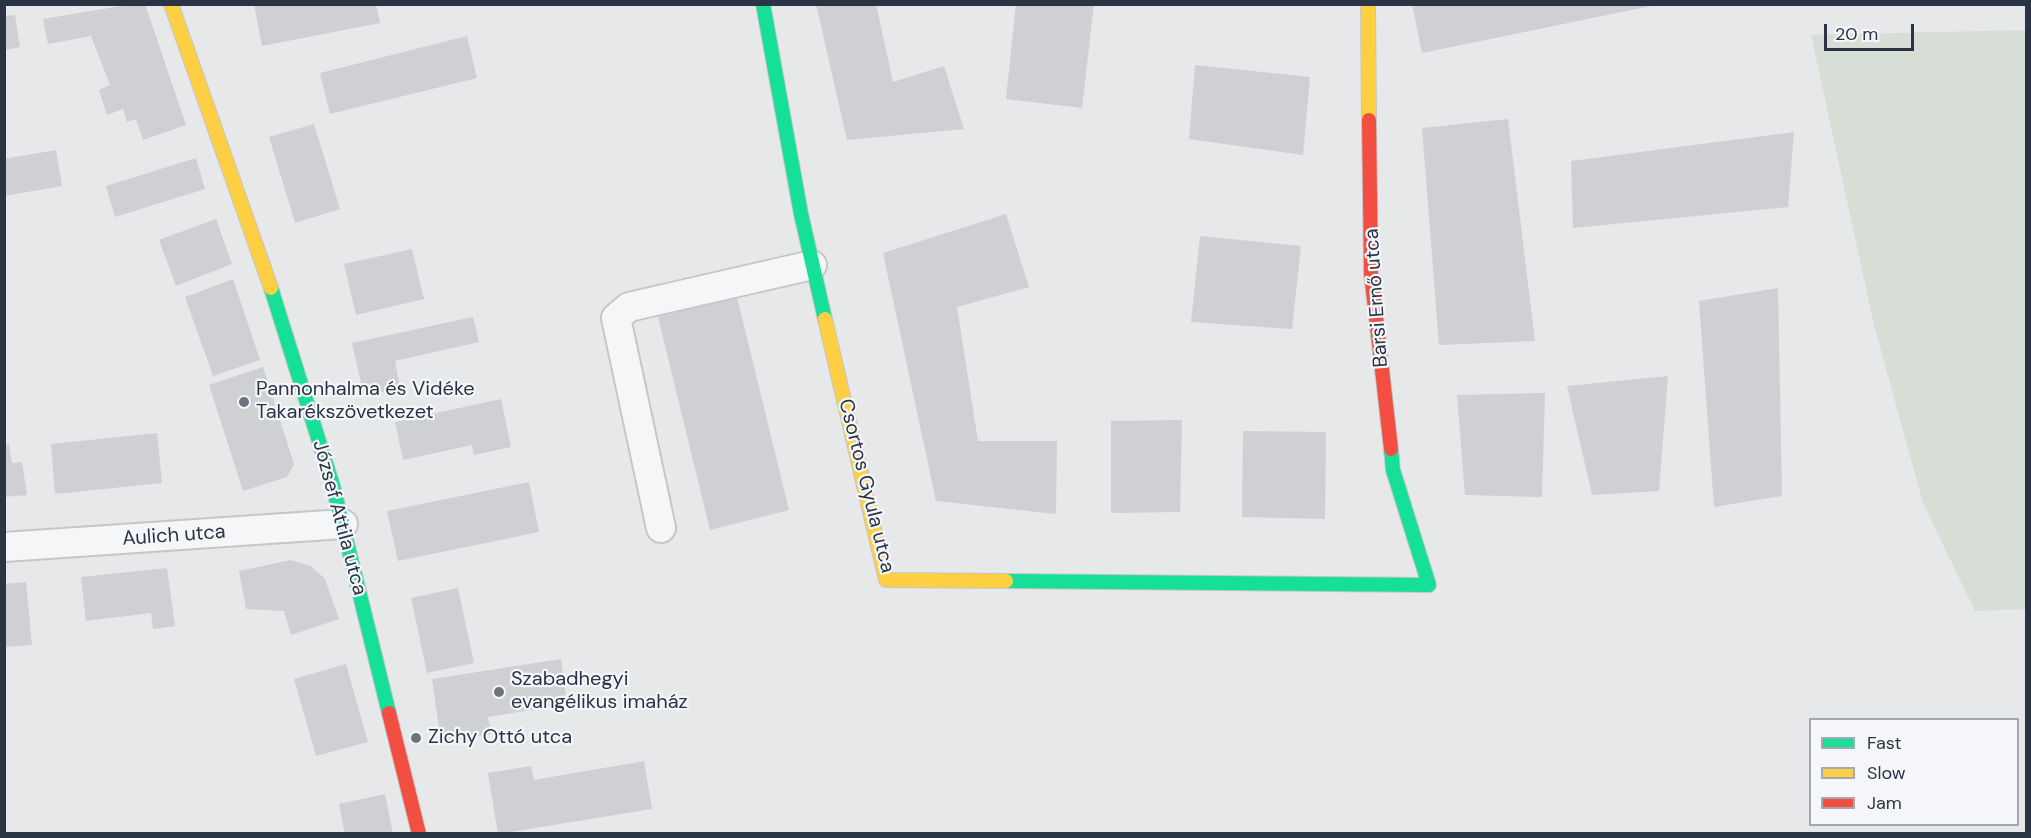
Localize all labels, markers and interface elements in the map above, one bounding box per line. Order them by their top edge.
scale bar [1827,12,1917,50]
text: 20 m [1835,22,1878,46]
street label: Barsi Ernő utca [1360,228,1394,368]
place label: Pannonhalma és Vidéke Takarékszövetkezet [256,378,475,425]
marker: Pannonhalma és Vidéke Takarékszövetkezet [237,395,251,409]
street label: Csortos Gyula utca [833,397,899,575]
street label: József Attila utca [307,438,371,598]
street label: Aulich utca [122,520,226,552]
place label: Szabadhegyi evangélikus imaház [511,668,688,715]
marker: Szabadhegyi evangélikus imaház [492,685,506,699]
legend [1809,718,2019,826]
place label: Zichy Ottó utca [428,726,572,750]
marker: Zichy Ottó utca [409,731,423,745]
text: Fast [1867,731,1902,755]
text: Slow [1867,761,1906,785]
text: Jam [1867,791,1902,815]

